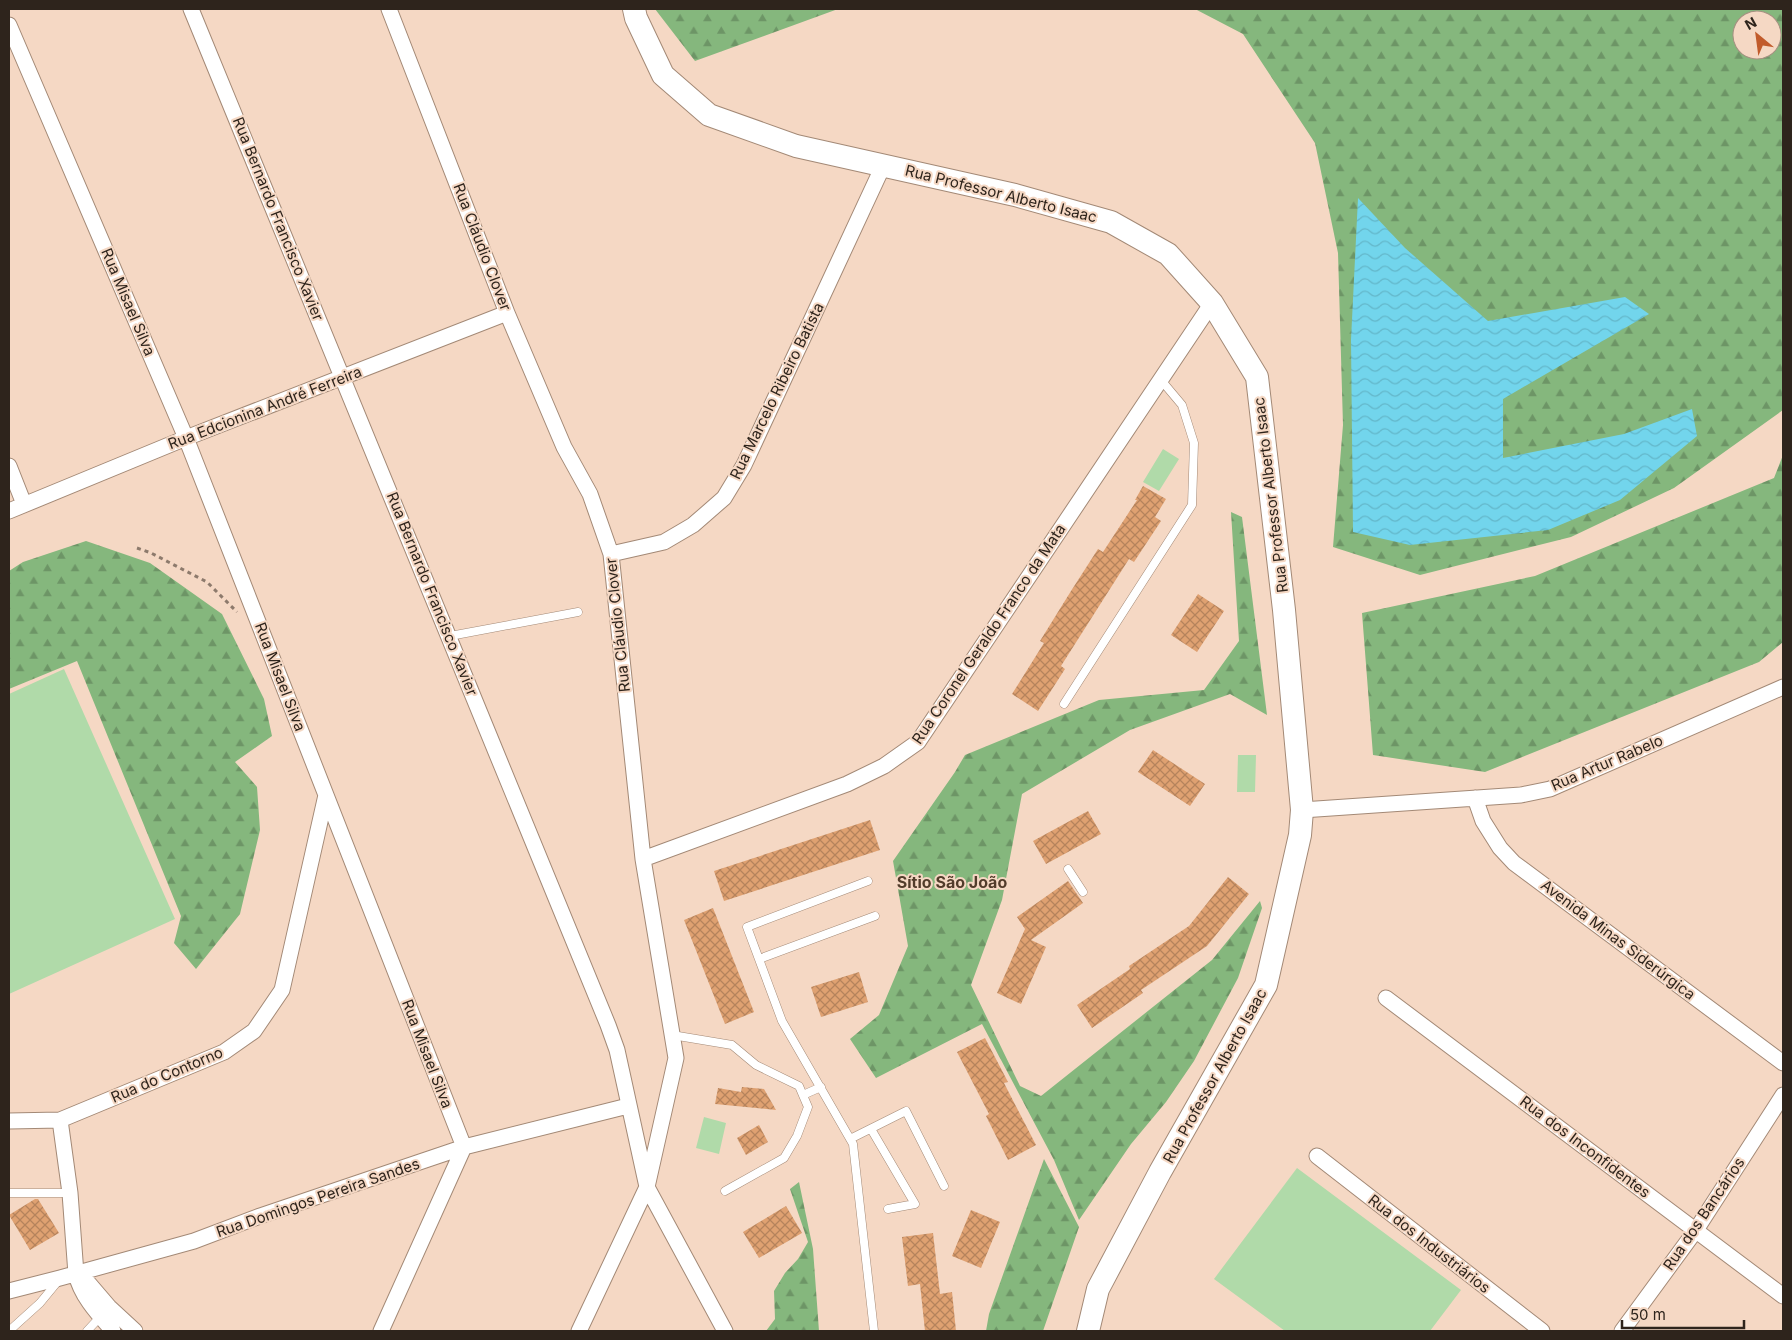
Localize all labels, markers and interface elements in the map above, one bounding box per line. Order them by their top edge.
north arrow [1732,10,1782,60]
text: N [1742,13,1759,33]
street label: Rua Bernardo Francisco Xavier [229,114,328,324]
street label: Rua Professor Alberto Isaac [903,160,1099,227]
street label: Rua Cláudio Clover [449,180,516,314]
street label: Rua Misael Silva [97,245,160,358]
street label: Rua Marcelo Ribeiro Batista [725,299,828,482]
street label: Rua Edcionina André Ferreira [165,362,364,453]
street label: Rua Professor Alberto Isaac [1249,396,1292,594]
street label: Rua Bernardo Francisco Xavier [383,489,482,699]
street label: Rua Coronel Geraldo Franco da Mata [908,520,1070,747]
street label: Rua Cláudio Clover [601,557,634,693]
street label: Rua Misael Silva [251,620,310,734]
street label: Rua Artur Rabelo [1548,730,1666,795]
district label: Sítio São João [897,872,1007,892]
street label: Avenida Minas Siderúrgica [1537,875,1699,1004]
street label: Rua Professor Alberto Isaac [1159,985,1271,1166]
street label: Rua Misael Silva [398,997,457,1111]
street label: Rua do Contorno [108,1042,226,1107]
street label: Rua dos Inconfidentes [1516,1091,1654,1202]
street label: Rua Domingos Pereira Sandes [214,1154,422,1241]
street label: Rua dos Bancários [1659,1154,1748,1274]
street label: Rua dos Industriários [1365,1190,1494,1297]
scale bar [1622,1298,1744,1330]
text: 50 m [1630,1305,1666,1324]

